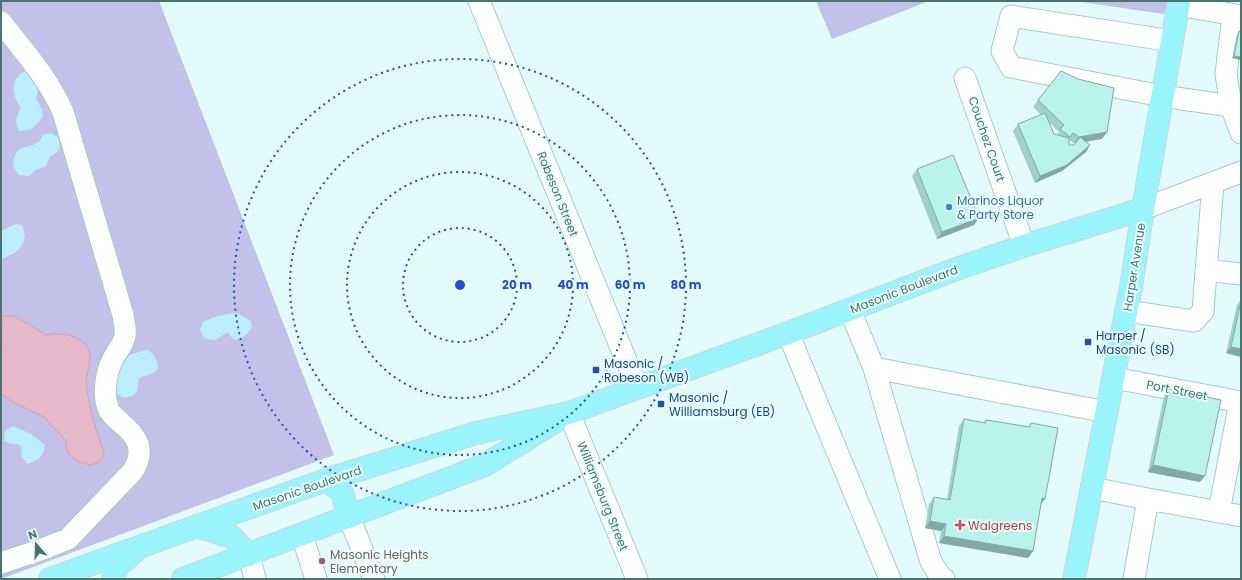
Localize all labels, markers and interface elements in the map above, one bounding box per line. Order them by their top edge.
street label: Couchez Court [964,94,1010,184]
street label: Robeson Street [533,149,583,239]
place label: Marinos Liquor & Party Store [957,192,1044,223]
marker: Marinos Liquor & Party Store [944,202,954,212]
street label: Harper Avenue [1119,222,1149,312]
street label: Masonic Boulevard [848,261,960,317]
text: 20 m [502,276,532,293]
text: 40 m [557,276,589,293]
text: 60 m [615,276,646,293]
text: 80 m [671,276,702,293]
centre of rings [453,278,467,292]
place label: Harper / Masonic (SB) [1096,327,1175,358]
marker: Harper / Masonic (SB) [1083,337,1093,347]
place label: Masonic / Robeson (WB) [604,355,689,386]
marker: Masonic / Robeson (WB) [591,365,601,375]
street label: Port Street [1145,376,1209,404]
place label: Masonic / Williamsburg (EB) [669,389,775,420]
marker: Masonic / Williamsburg (EB) [656,399,666,409]
street label: Williamsburg Street [573,439,633,553]
street label: Masonic Boulevard [250,461,364,515]
place label: Walgreens [968,517,1032,534]
marker: Walgreens [955,520,965,530]
north arrow [16,524,56,564]
text: N [26,526,39,544]
place label: Masonic Heights Elementary [330,546,429,577]
marker: Masonic Heights Elementary [317,556,327,566]

